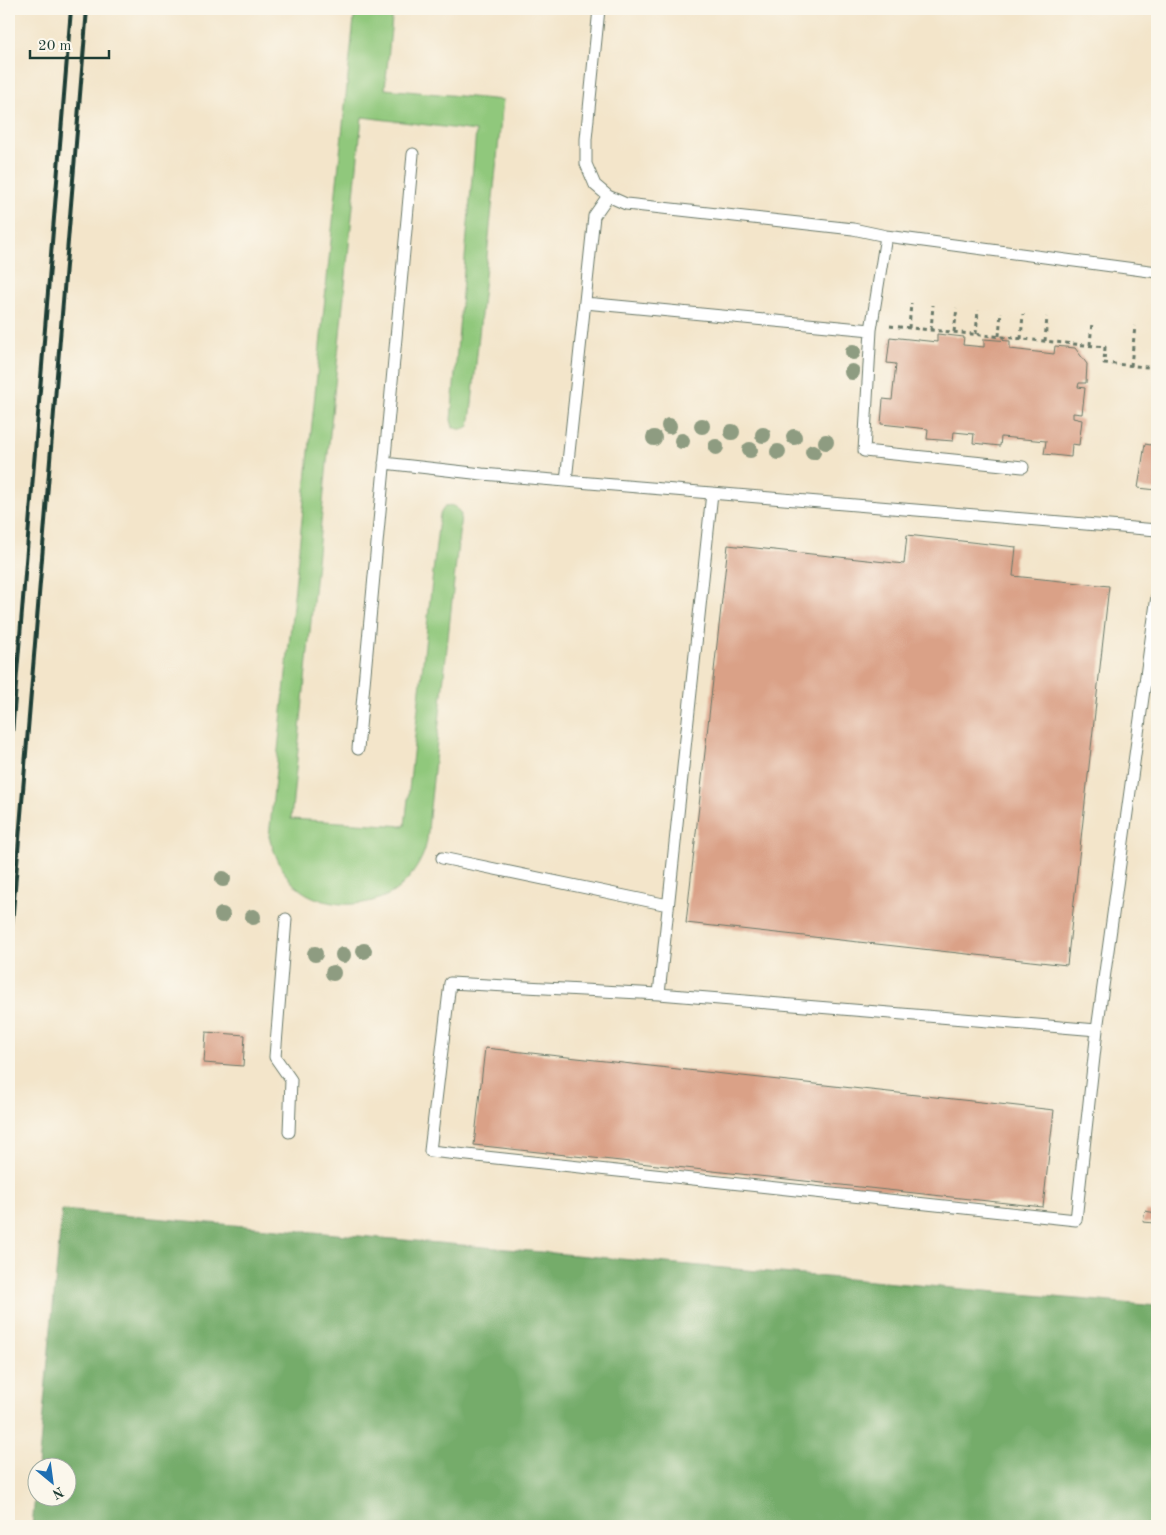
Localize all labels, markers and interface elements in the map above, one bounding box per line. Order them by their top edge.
scale bar [30,28,109,60]
text: 20 m [38,39,72,54]
north arrow [28,1458,78,1508]
text: N [49,1484,66,1501]

